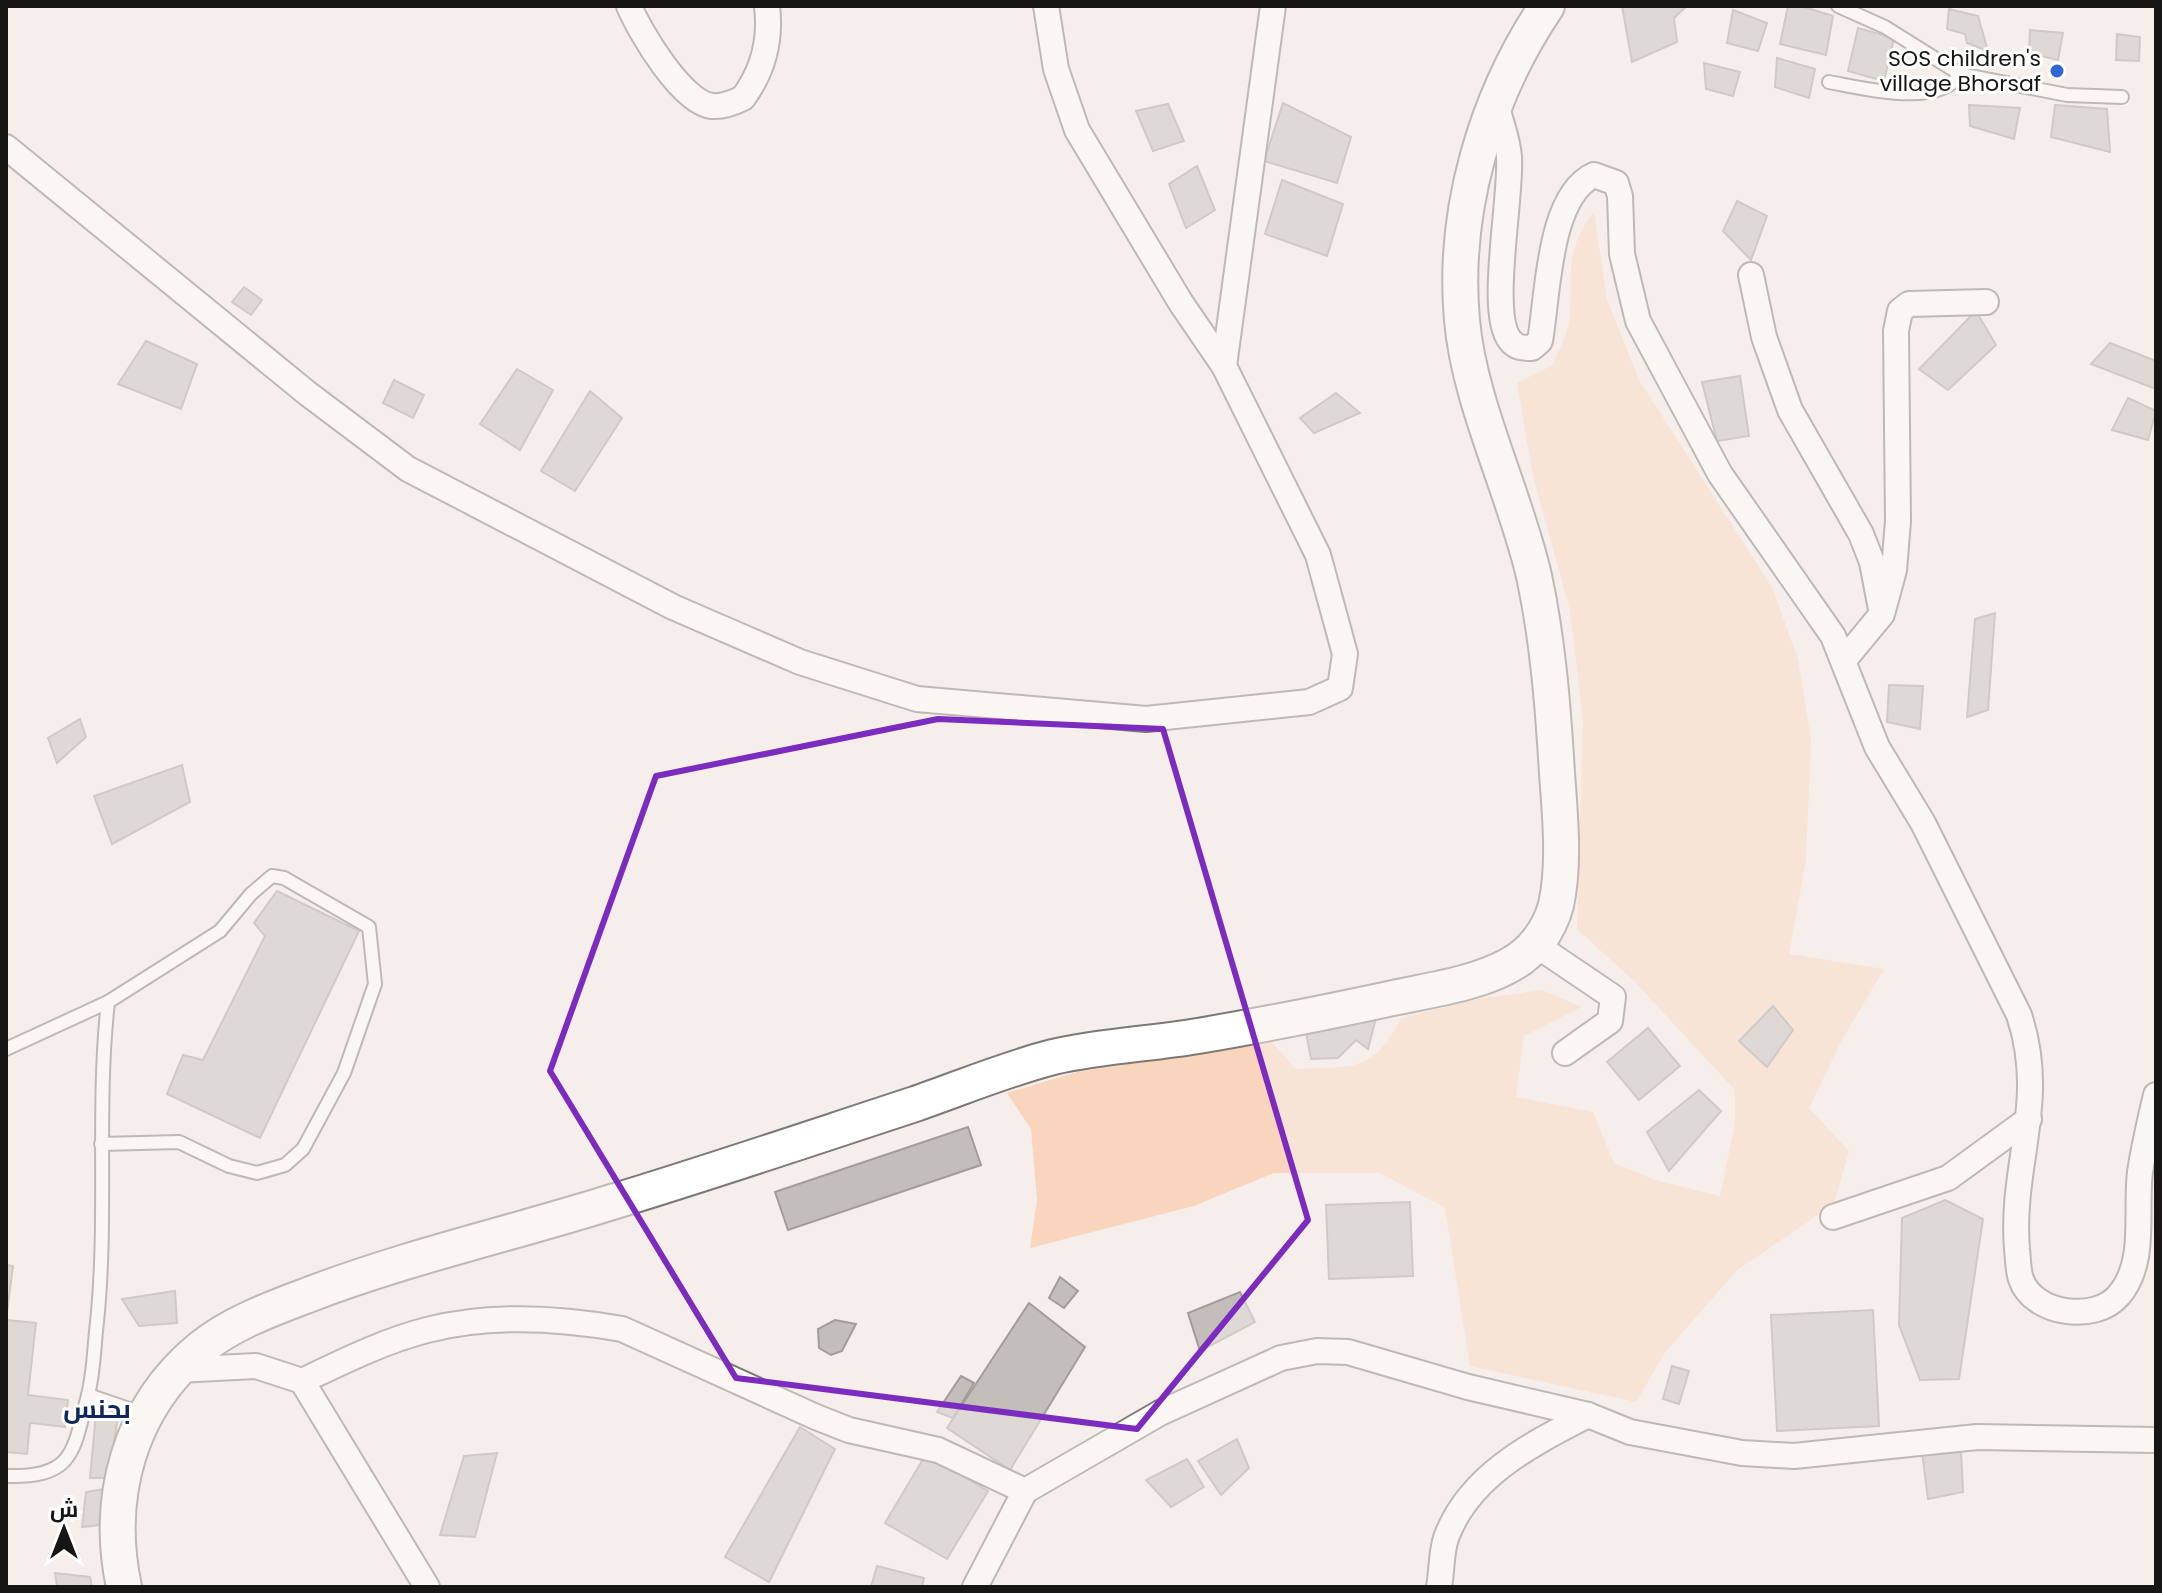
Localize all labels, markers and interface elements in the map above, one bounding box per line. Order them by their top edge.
place label: SOS children's village Bhorsaf [1880,43,2041,99]
marker: SOS children's village Bhorsaf [2048,62,2066,80]
district label: بحنس [63,1391,131,1427]
north arrow [24,1489,104,1569]
text: ش [50,1494,78,1525]

